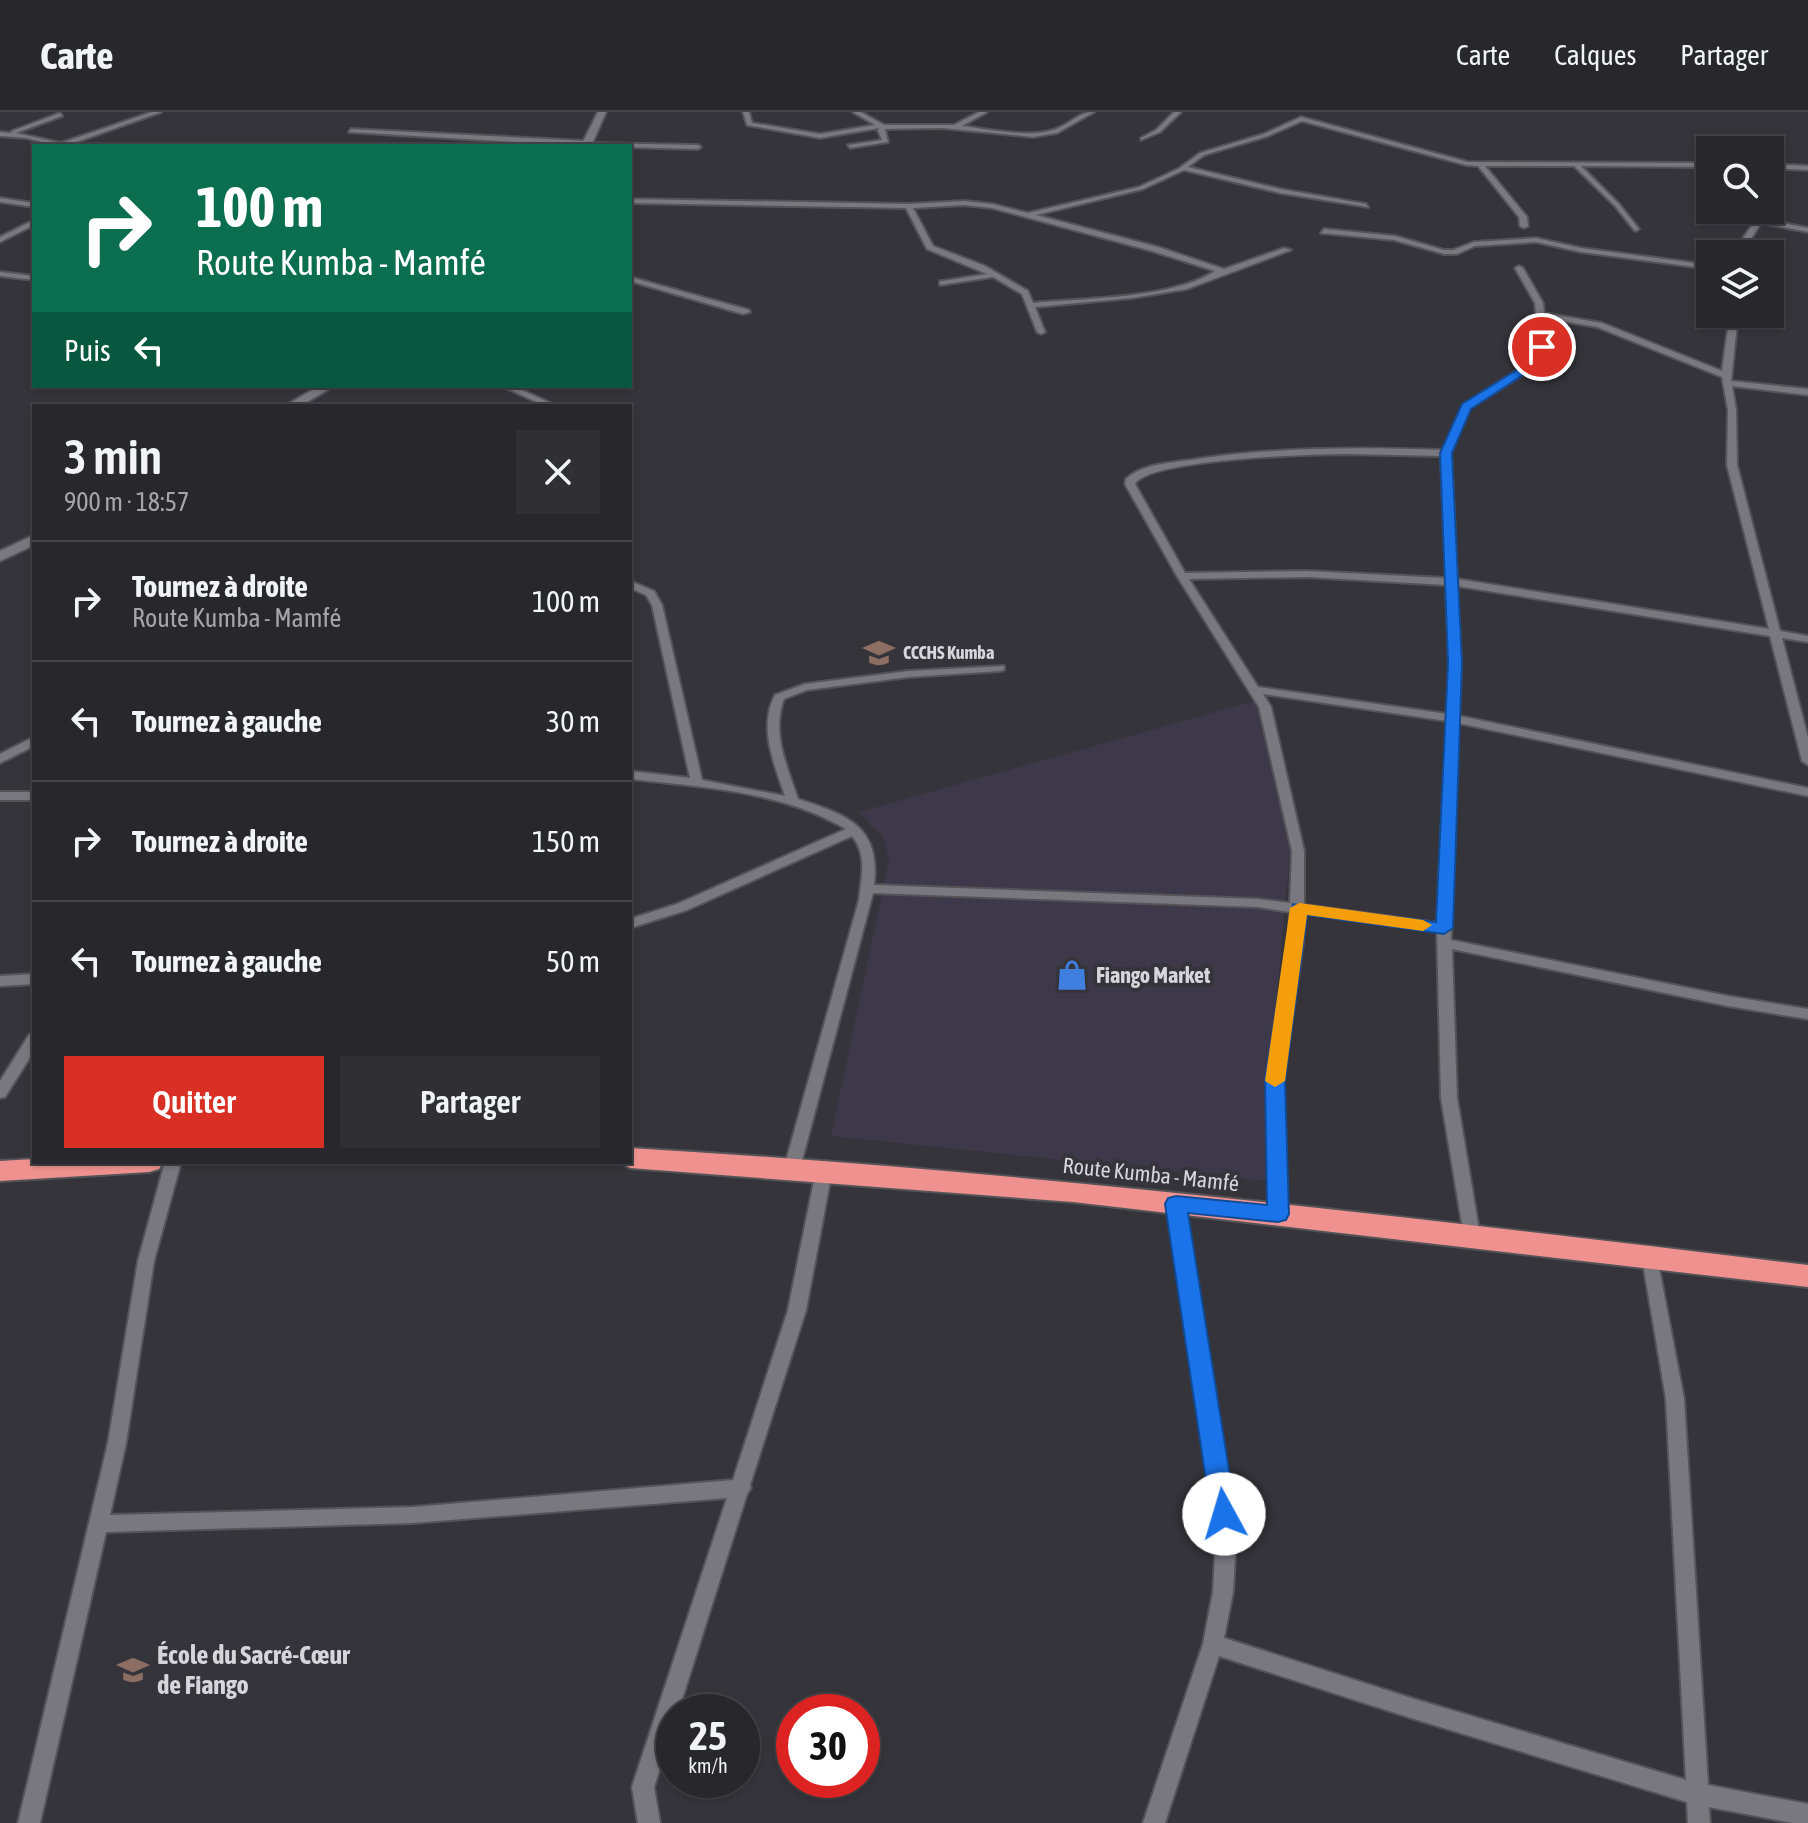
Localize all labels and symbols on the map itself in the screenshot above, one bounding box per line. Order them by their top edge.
pin [1508,313,1576,381]
school or university icon: CCCHS Kumba [862,636,896,670]
place label: CCCHS Kumba [903,642,994,663]
shop icon: Fiango Market [1055,958,1089,992]
place label: Fiango Market [1096,962,1211,988]
street label: Route Kumba - Mamfé [1062,1152,1240,1196]
position arrow [1182,1472,1266,1556]
place label: École du Sacré-Cœur de Fiango [157,1640,351,1700]
school or university icon: École du Sacré-Cœur de Fiango [116,1653,150,1687]
speed limit sign: 30 [776,1694,880,1798]

